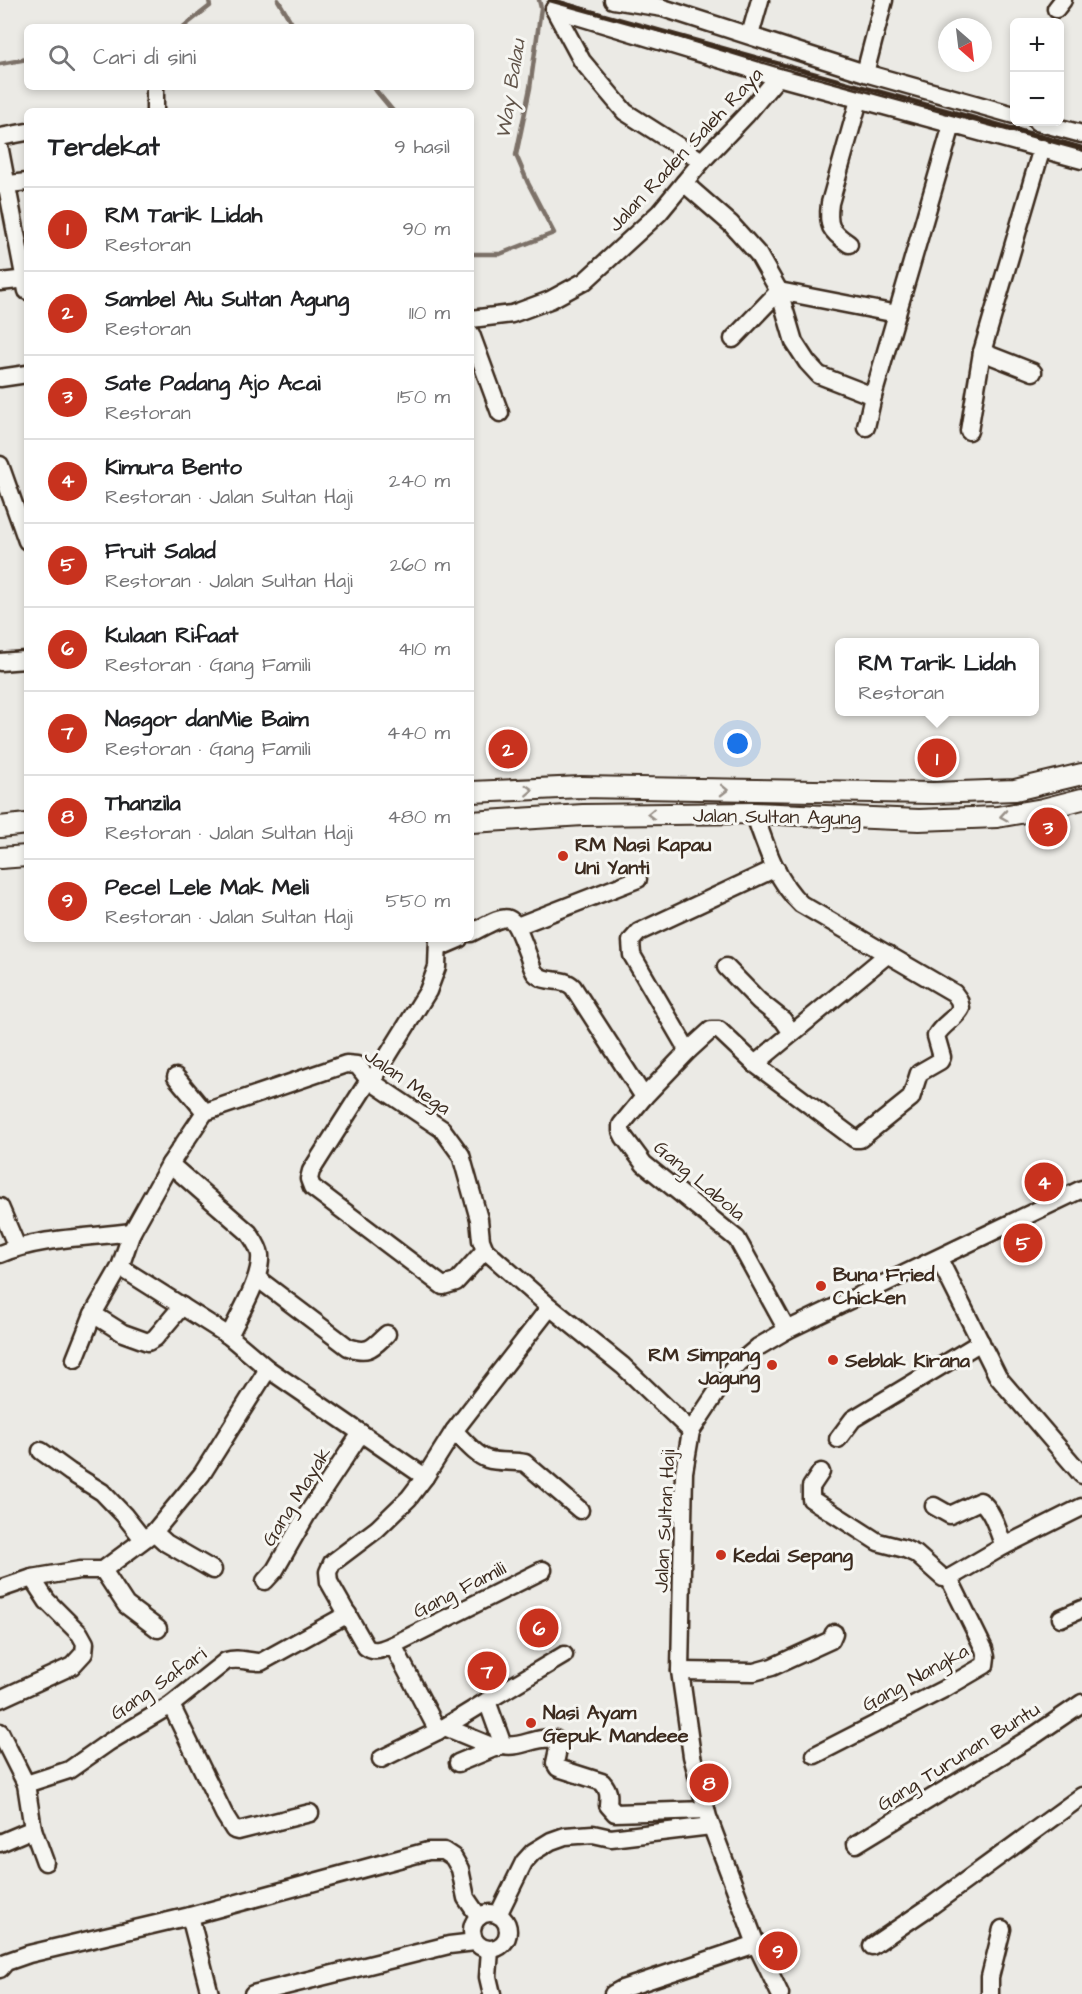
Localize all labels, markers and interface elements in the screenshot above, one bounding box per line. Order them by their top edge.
north arrow [938,18,992,72]
map controls [1010,18,1064,126]
button: + [1010,18,1064,72]
search box [24,24,474,90]
water label: Way Balau [488,36,534,141]
icon: search [45,41,78,74]
text: Cari di sini [93,42,196,73]
street label: Jalan Raden Saleh Raya [602,61,770,239]
button: − [1010,72,1064,126]
text: Terdekat [48,129,160,165]
text: 9 hasil [394,133,450,161]
text: RM Tarik Lidah [105,200,262,231]
text: 1 [66,215,69,243]
text: 90 m [402,215,450,243]
text: Restoran [105,231,191,259]
text: Sambel Alu Sultan Agung [105,284,349,315]
text: 2 [62,299,73,327]
text: 110 m [409,299,450,327]
text: Restoran [105,315,191,343]
text: Sate Padang Ajo Acai [105,368,321,399]
text: 3 [62,383,73,411]
text: 150 m [397,383,450,411]
text: Restoran [105,399,191,427]
text: Kimura Bento [105,452,242,483]
text: 4 [61,467,74,495]
text: 240 m [389,467,450,495]
text: Restoran · Jalan Sultan Haji [105,483,353,511]
text: Fruit Salad [105,536,216,567]
text: 5 [60,551,75,579]
text: 260 m [390,551,450,579]
text: Restoran · Jalan Sultan Haji [105,567,353,595]
text: Kulaan Rifaat [105,620,239,651]
text: 6 [61,635,74,663]
text: 410 m [398,635,450,663]
popup [835,638,1039,716]
text: RM Tarik Lidah [858,648,1016,679]
text: Restoran · Gang Famili [105,651,311,679]
text: Restoran [858,679,944,707]
text: Nasgor danMie Baim [105,704,309,735]
text: 7 [61,719,74,747]
text: 440 m [387,719,450,747]
pin: 2 [488,726,528,771]
your location [723,729,752,758]
text: Restoran · Gang Famili [105,735,311,763]
pin: 1 [918,736,956,780]
one-way arrow [525,783,534,796]
one-way arrow [720,784,729,796]
text: Thanzila [105,788,181,819]
street label: Jalan Sultan Agung [693,802,861,833]
text: 8 [61,803,74,831]
text: 480 m [387,803,450,831]
pin: 3 [1028,804,1068,850]
one-way arrow [646,808,655,820]
one-way arrow [1000,809,1009,821]
text: Restoran · Jalan Sultan Haji [105,819,353,847]
place label: RM Nasi Kapau Uni Yanti [575,831,711,882]
marker: RM Nasi Kapau Uni Yanti [556,849,570,863]
text: Pecel Lele Mak Meli [105,872,309,903]
text: 9 [62,887,73,915]
text: 550 m [385,887,450,915]
text: Restoran · Jalan Sultan Haji [105,903,353,931]
street label: Jalan Mega [358,1042,456,1123]
street label: Gang Labola [647,1134,751,1228]
pin: 4 [1024,1160,1064,1204]
pin: 5 [1004,1220,1042,1266]
place label: Buna Fried Chicken [833,1261,935,1312]
marker: Buna Fried Chicken [814,1279,828,1293]
place label: RM Simpang Jagung [648,1341,761,1393]
place label: Seblak Kirana [844,1347,971,1375]
marker: Seblak Kirana [826,1353,840,1367]
marker: RM Simpang Jagung [765,1358,779,1372]
street label: Gang Mayak [255,1441,339,1552]
street label: Jalan Sultan Haji [647,1449,683,1593]
place label: Kedai Sepang [733,1542,853,1571]
marker: Kedai Sepang [714,1548,728,1562]
street label: Gang Famili [408,1554,511,1626]
pin: 6 [520,1606,558,1650]
street label: Gang Nangka [857,1637,974,1720]
street label: Gang Safari [105,1640,213,1728]
pin: 7 [468,1648,506,1694]
street label: Gang Turunan Buntu [872,1695,1046,1819]
place label: Nasi Ayam Gepuk Mandeee [543,1699,689,1750]
marker: Nasi Ayam Gepuk Mandeee [524,1716,538,1730]
pin: 8 [690,1760,728,1806]
pin: 9 [758,1928,798,1974]

